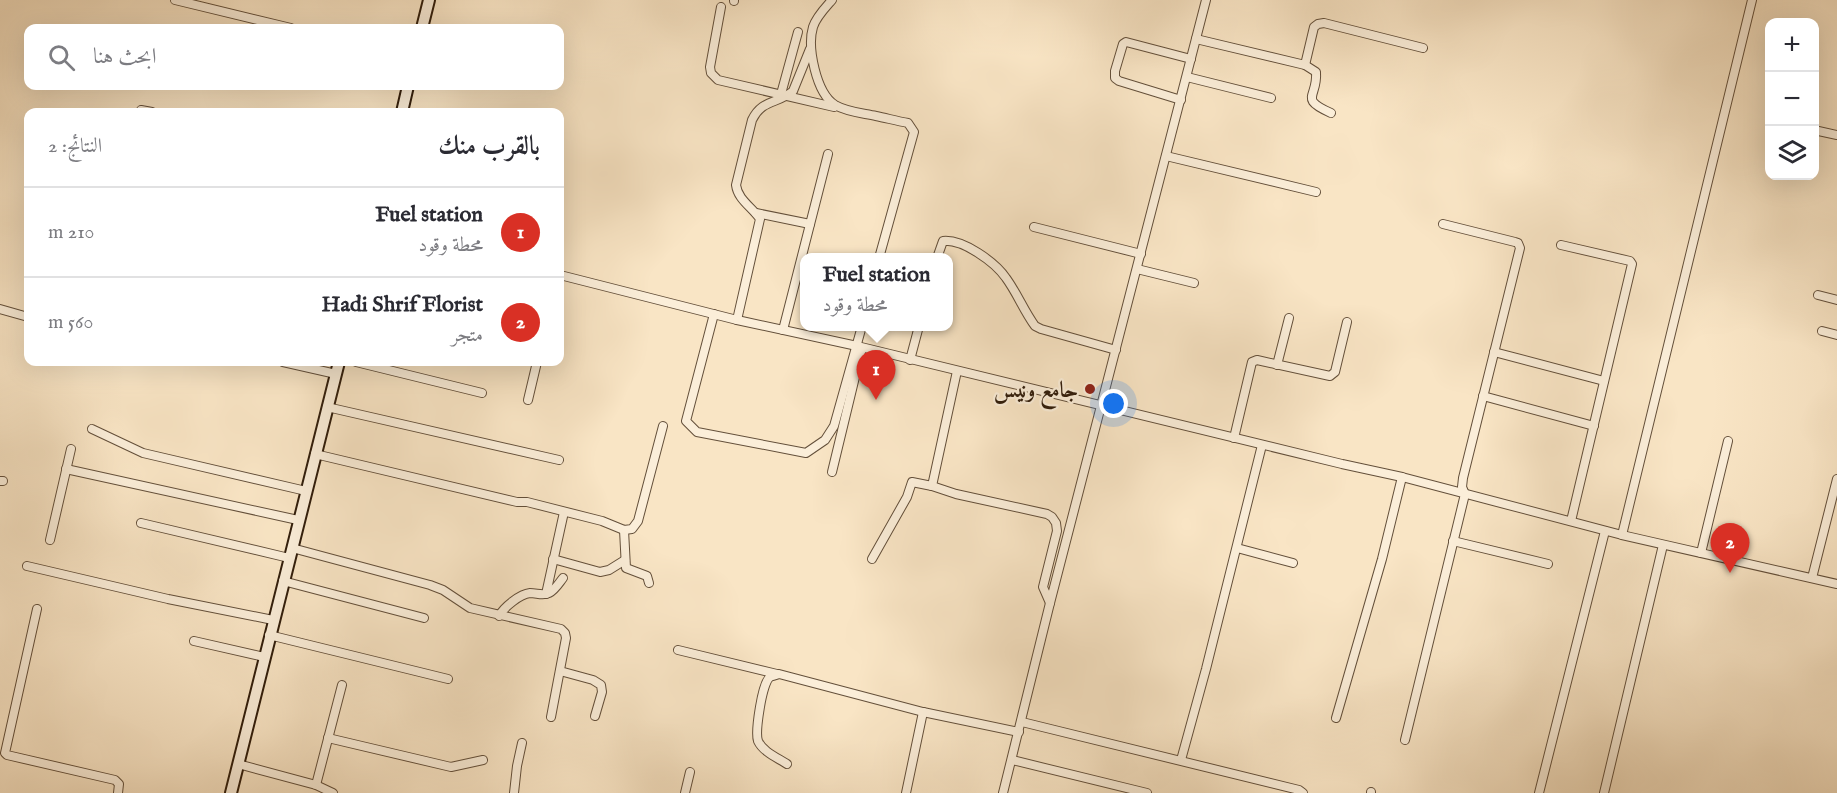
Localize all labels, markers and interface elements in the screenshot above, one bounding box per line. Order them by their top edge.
map controls [1765,18,1819,180]
button: + [1765,18,1819,72]
search box [24,24,564,90]
icon: search [45,41,78,74]
text: ابحث هنا [93,43,156,71]
button: − [1765,72,1819,126]
button: layers [1765,126,1819,180]
text: بالقرب منك [438,130,540,163]
text: النتائج: 2 [48,134,102,159]
text: Fuel station [375,201,483,229]
text: 210 m [48,220,94,245]
text: 1 [517,220,524,245]
text: محطة وقود [418,233,483,258]
popup [800,253,953,331]
text: Fuel station [823,261,930,289]
text: Hadi Shrif Florist [322,291,483,319]
text: محطة وقود [823,293,887,318]
text: 560 m [48,310,93,335]
text: 2 [516,310,525,335]
text: متجر [451,323,483,348]
pin: 1 [856,350,896,400]
place label: جامع ونيس [994,377,1078,410]
marker: جامع ونيس [1083,382,1097,396]
your location [1099,389,1128,418]
pin: 2 [1710,524,1750,573]

